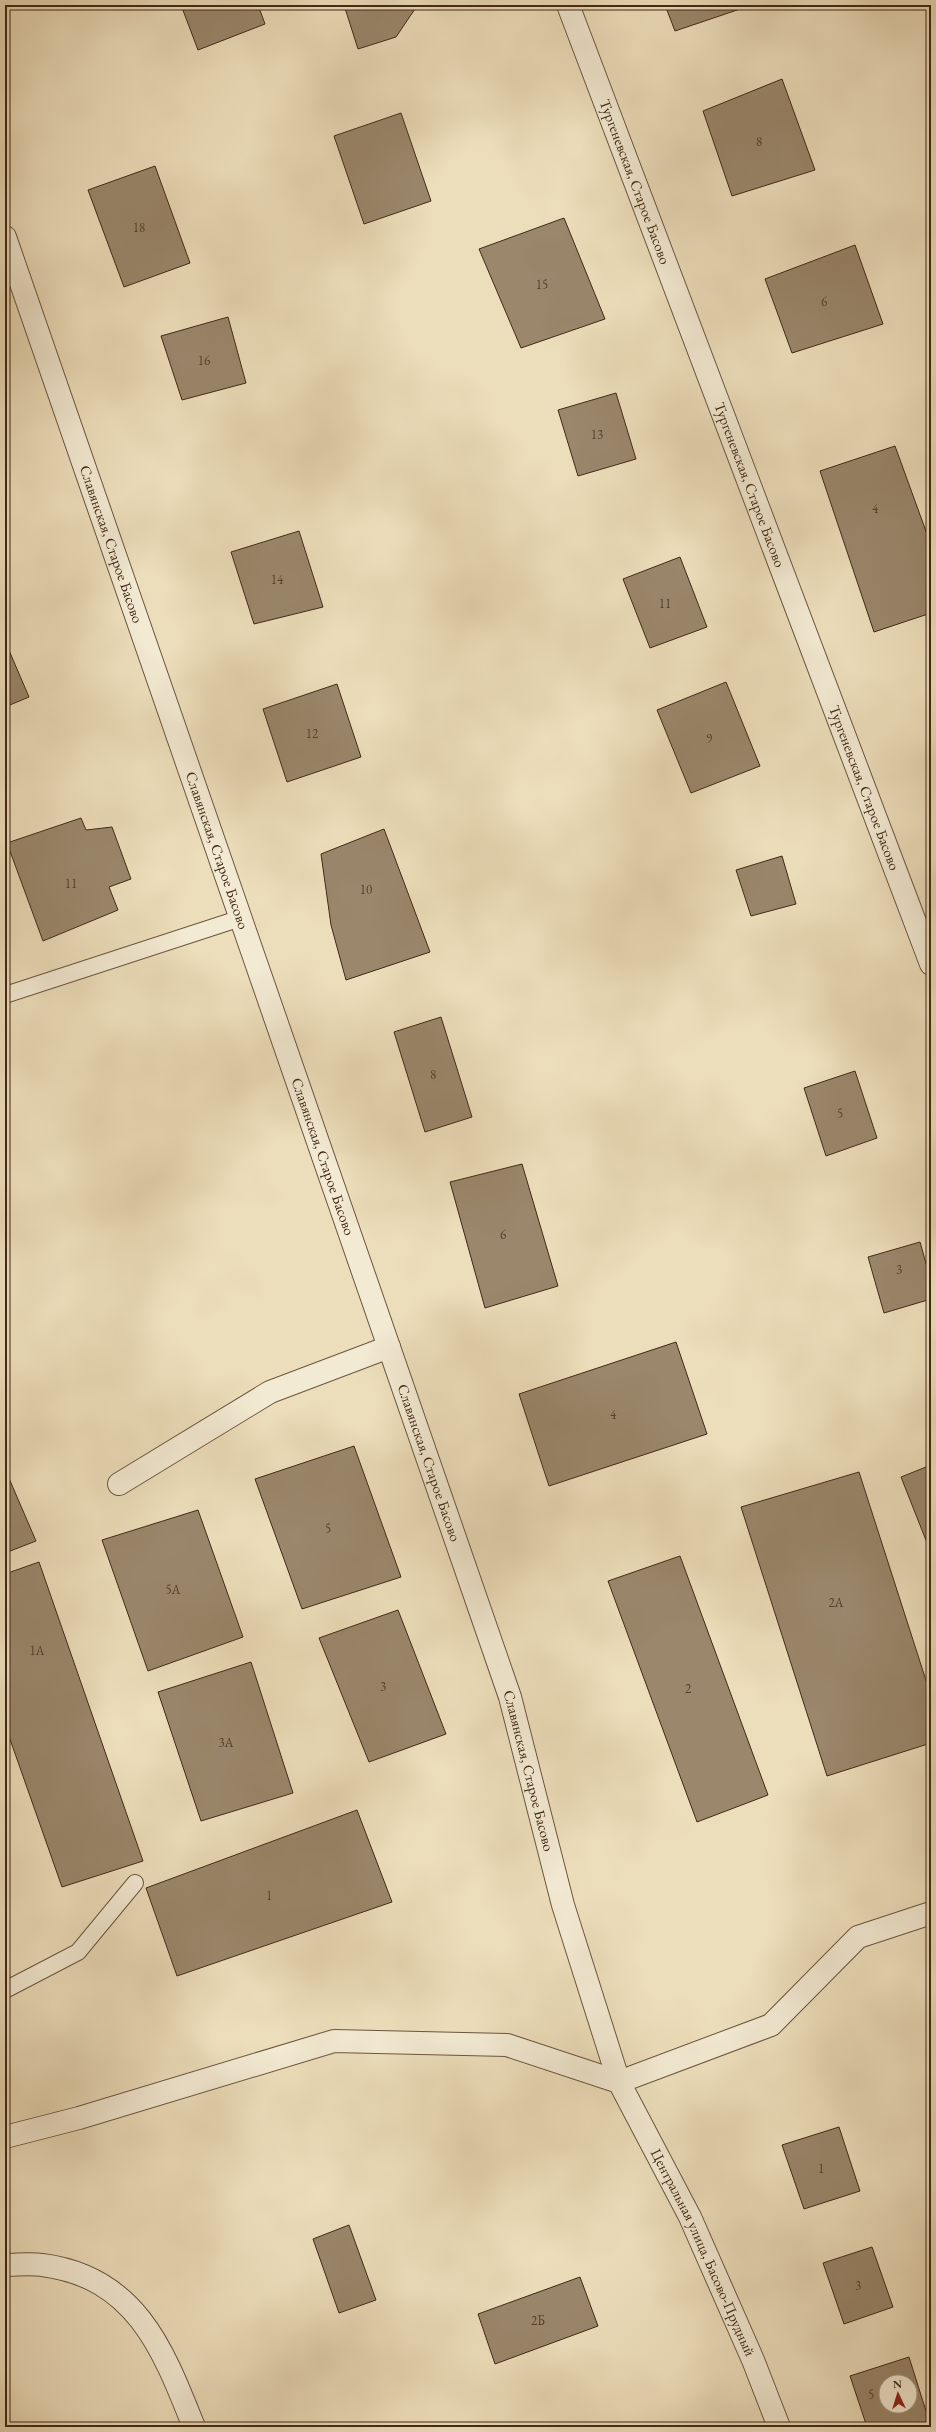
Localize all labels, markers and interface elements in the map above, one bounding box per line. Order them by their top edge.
street label: Тургеневская, Старое Басово [596,96,675,267]
house number: 8 [756,133,762,150]
house number: 18 [133,219,145,236]
house number: 15 [536,276,548,293]
house number: 6 [821,293,827,310]
house number: 16 [198,352,210,369]
street label: Тургеневская, Старое Басово [710,399,790,570]
house number: 13 [591,426,603,443]
street label: Славянская, Старое Басово [76,463,148,625]
house number: 4 [872,500,879,517]
house number: 14 [271,571,284,588]
house number: 11 [659,595,671,612]
street label: Тургеневская, Старое Басово [825,702,905,873]
house number: 12 [306,725,319,742]
house number: 9 [706,730,713,747]
street label: Славянская, Старое Басово [182,769,254,932]
house number: 11 [65,875,77,892]
house number: 10 [360,881,372,898]
house number: 8 [430,1066,436,1083]
street label: Славянская, Старое Басово [287,1075,360,1238]
house number: 5 [837,1105,843,1122]
house number: 6 [500,1226,506,1243]
house number: 3 [896,1261,902,1278]
street label: Славянская, Старое Басово [393,1381,465,1544]
house number: 4 [610,1406,617,1423]
house number: 5 [325,1520,331,1537]
house number: 5А [165,1581,182,1598]
house number: 2А [828,1594,845,1611]
house number: 1А [29,1642,46,1659]
house number: 3 [380,1678,386,1695]
house number: 2 [685,1680,692,1697]
street label: Славянская, Старое Басово [499,1687,559,1853]
house number: 3А [218,1734,235,1751]
house number: 1 [266,1887,272,1904]
street label: Центральная улица, Басово-Прудный [647,2145,760,2359]
house number: 1 [818,2160,824,2177]
house number: 3 [855,2277,861,2294]
house number: 2Б [531,2312,545,2329]
north arrow [878,2374,918,2414]
text: N [892,2377,902,2391]
house number: 5 [868,2386,874,2403]

